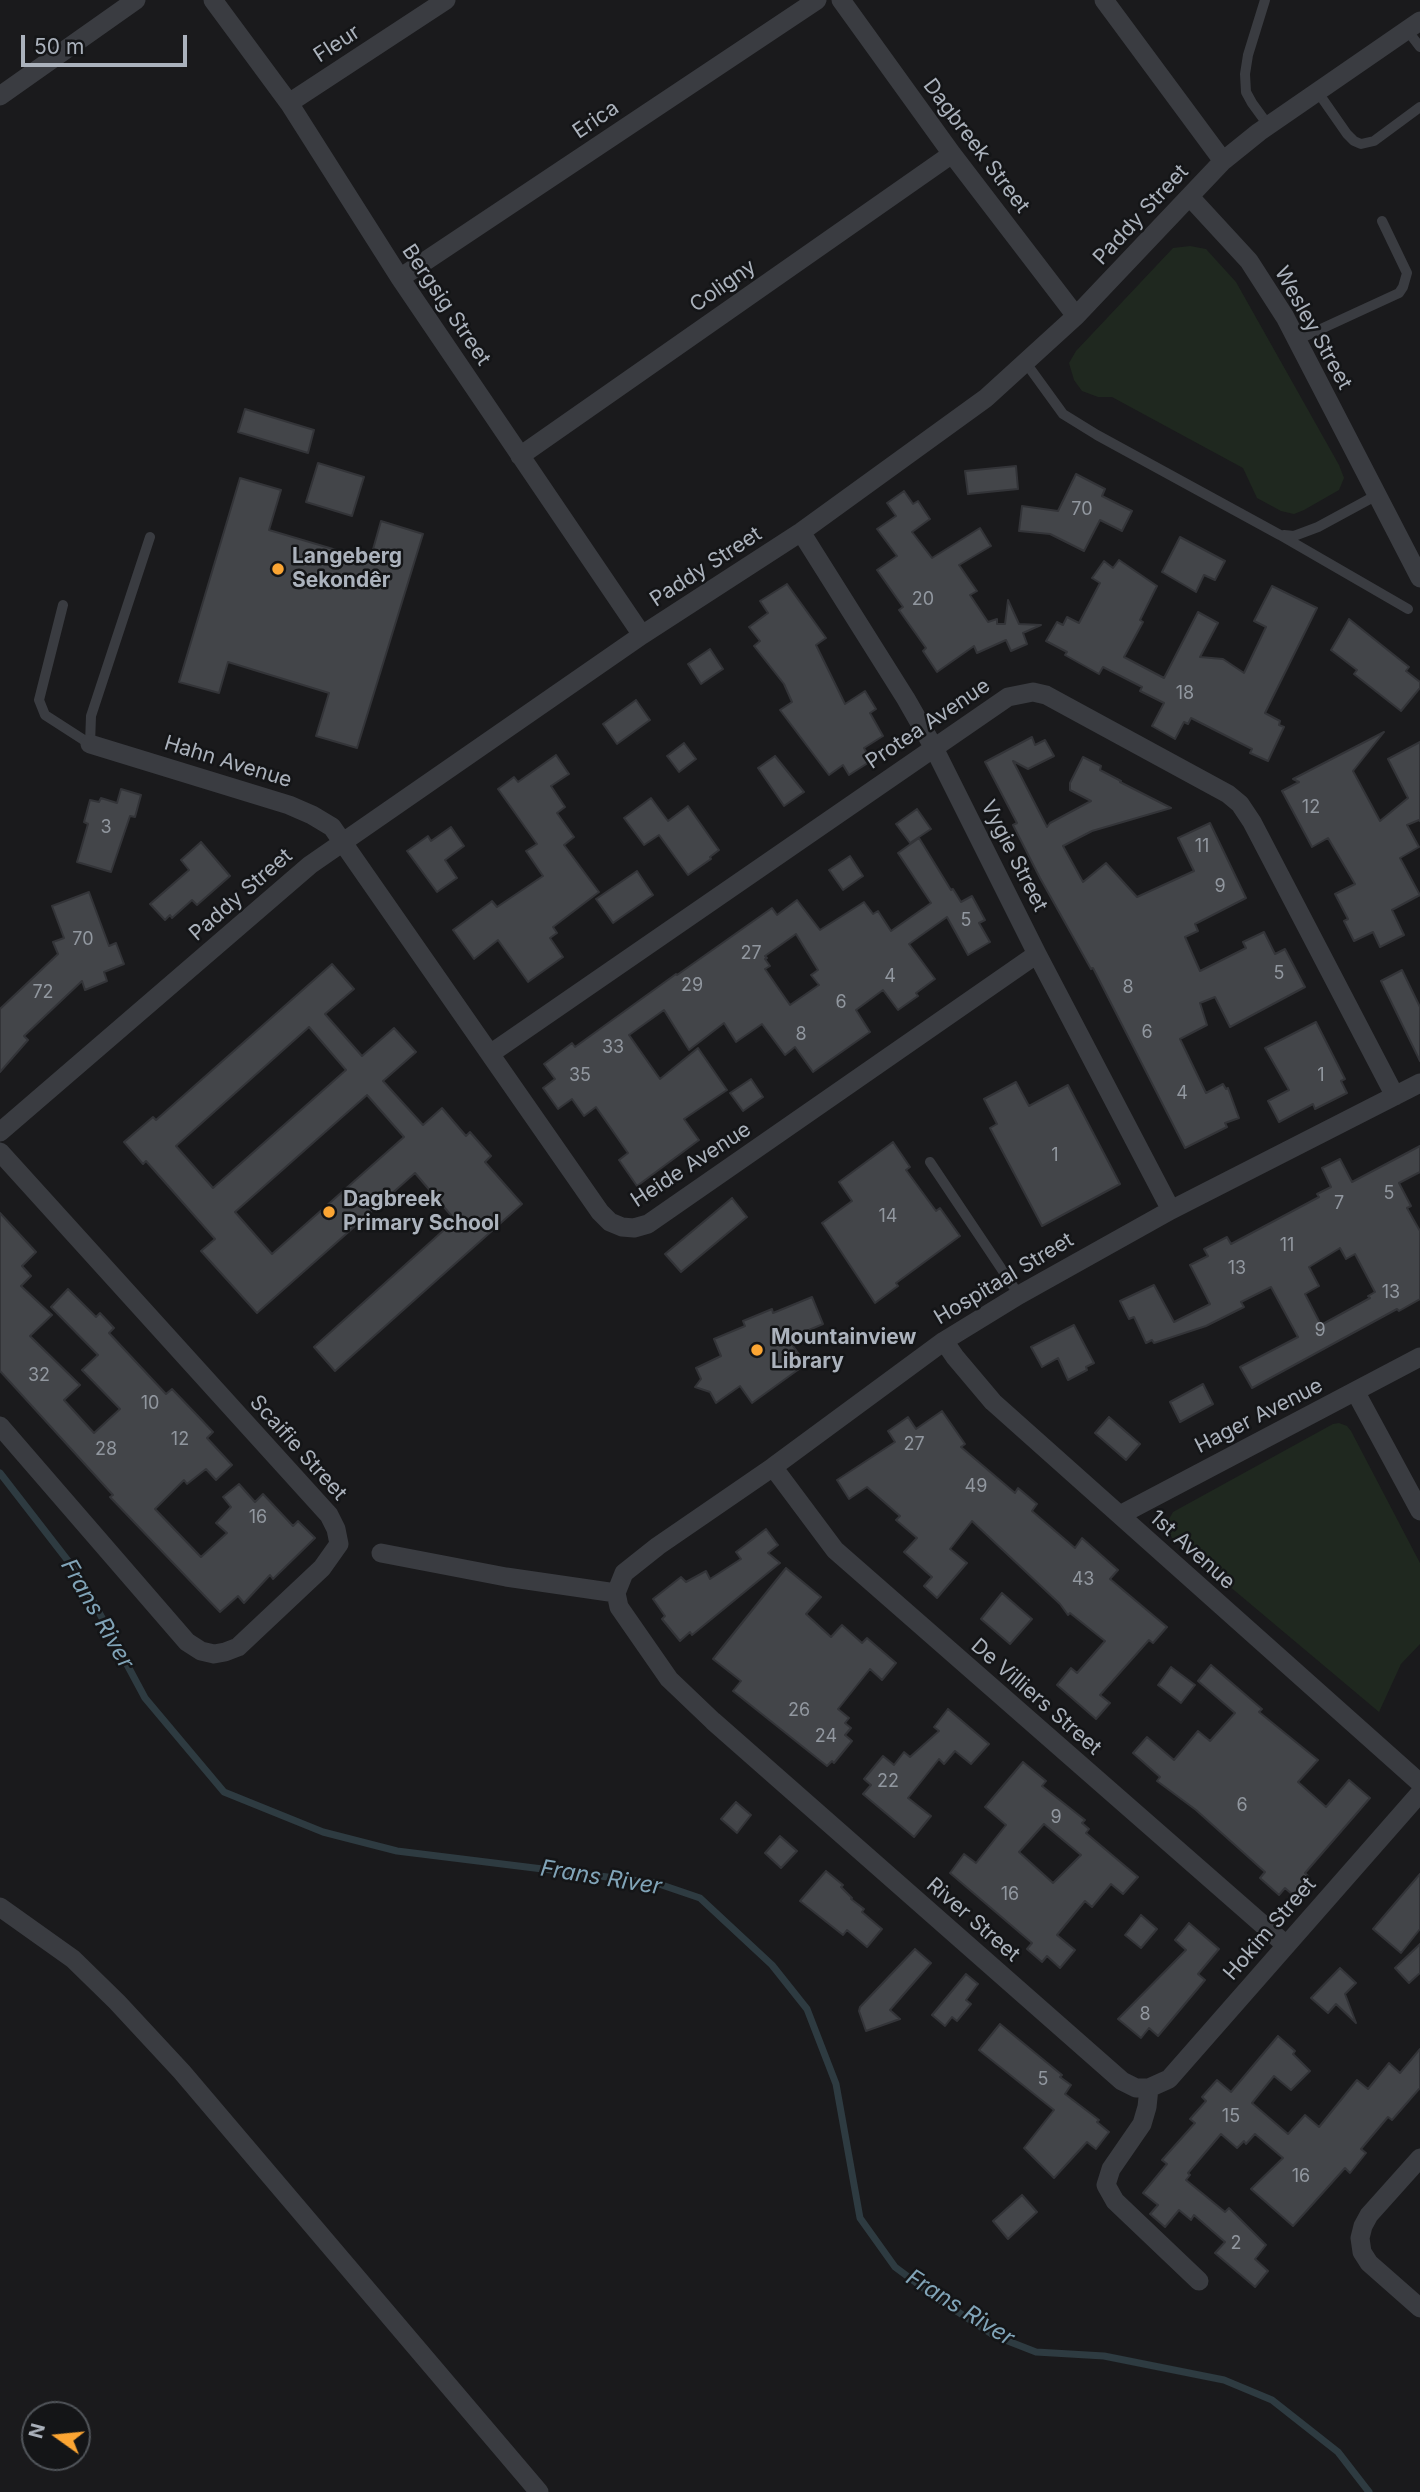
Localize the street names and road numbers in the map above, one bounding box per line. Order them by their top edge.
street label: Fleur [309,20,365,68]
street label: Dagbreek Street [917,74,1035,218]
street label: Erica [568,96,624,144]
street label: Paddy Street [1088,160,1194,270]
street label: Bergsig Street [396,240,496,370]
street label: Coligny [685,254,761,318]
street label: Wesley Street [1269,262,1357,394]
street label: Paddy Street [645,522,767,612]
street label: Protea Avenue [861,673,995,775]
street label: Hahn Avenue [161,731,295,793]
street label: Vygie Street [975,796,1053,916]
street label: Paddy Street [184,844,298,946]
street label: Heide Avenue [626,1117,756,1213]
street label: Hospitaal Street [930,1228,1078,1330]
street label: Hager Avenue [1191,1373,1327,1459]
street label: Scaifie Street [244,1390,352,1506]
street label: 1st Avenue [1144,1505,1240,1595]
street label: De Villiers Street [966,1634,1106,1760]
street label: Hokim Street [1218,1872,1322,1986]
street label: River Street [921,1873,1025,1967]

